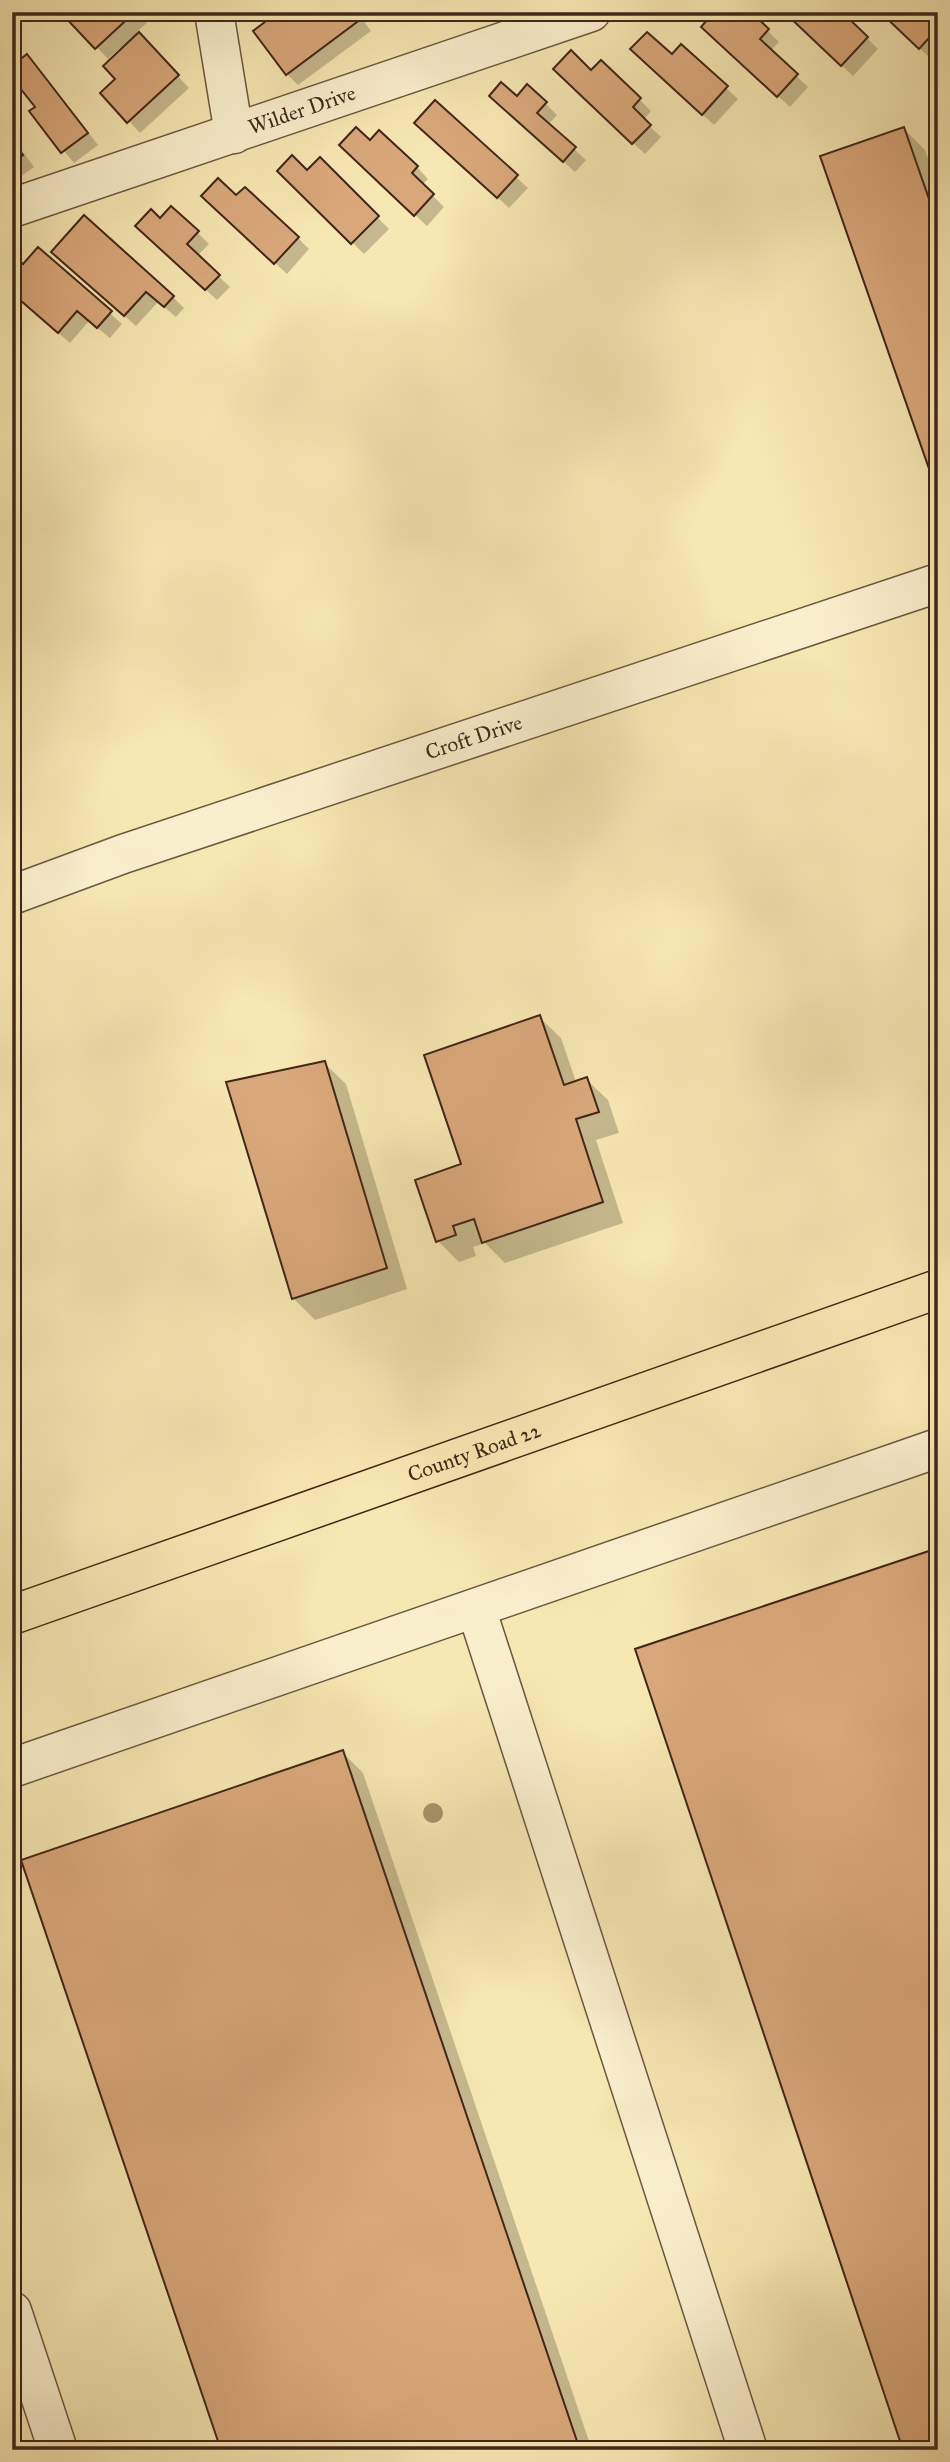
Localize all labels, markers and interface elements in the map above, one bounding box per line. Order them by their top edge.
street label: Wilder Drive [245,80,359,140]
street label: Croft Drive [422,709,526,766]
street label: County Road 22 [404,1417,545,1488]

